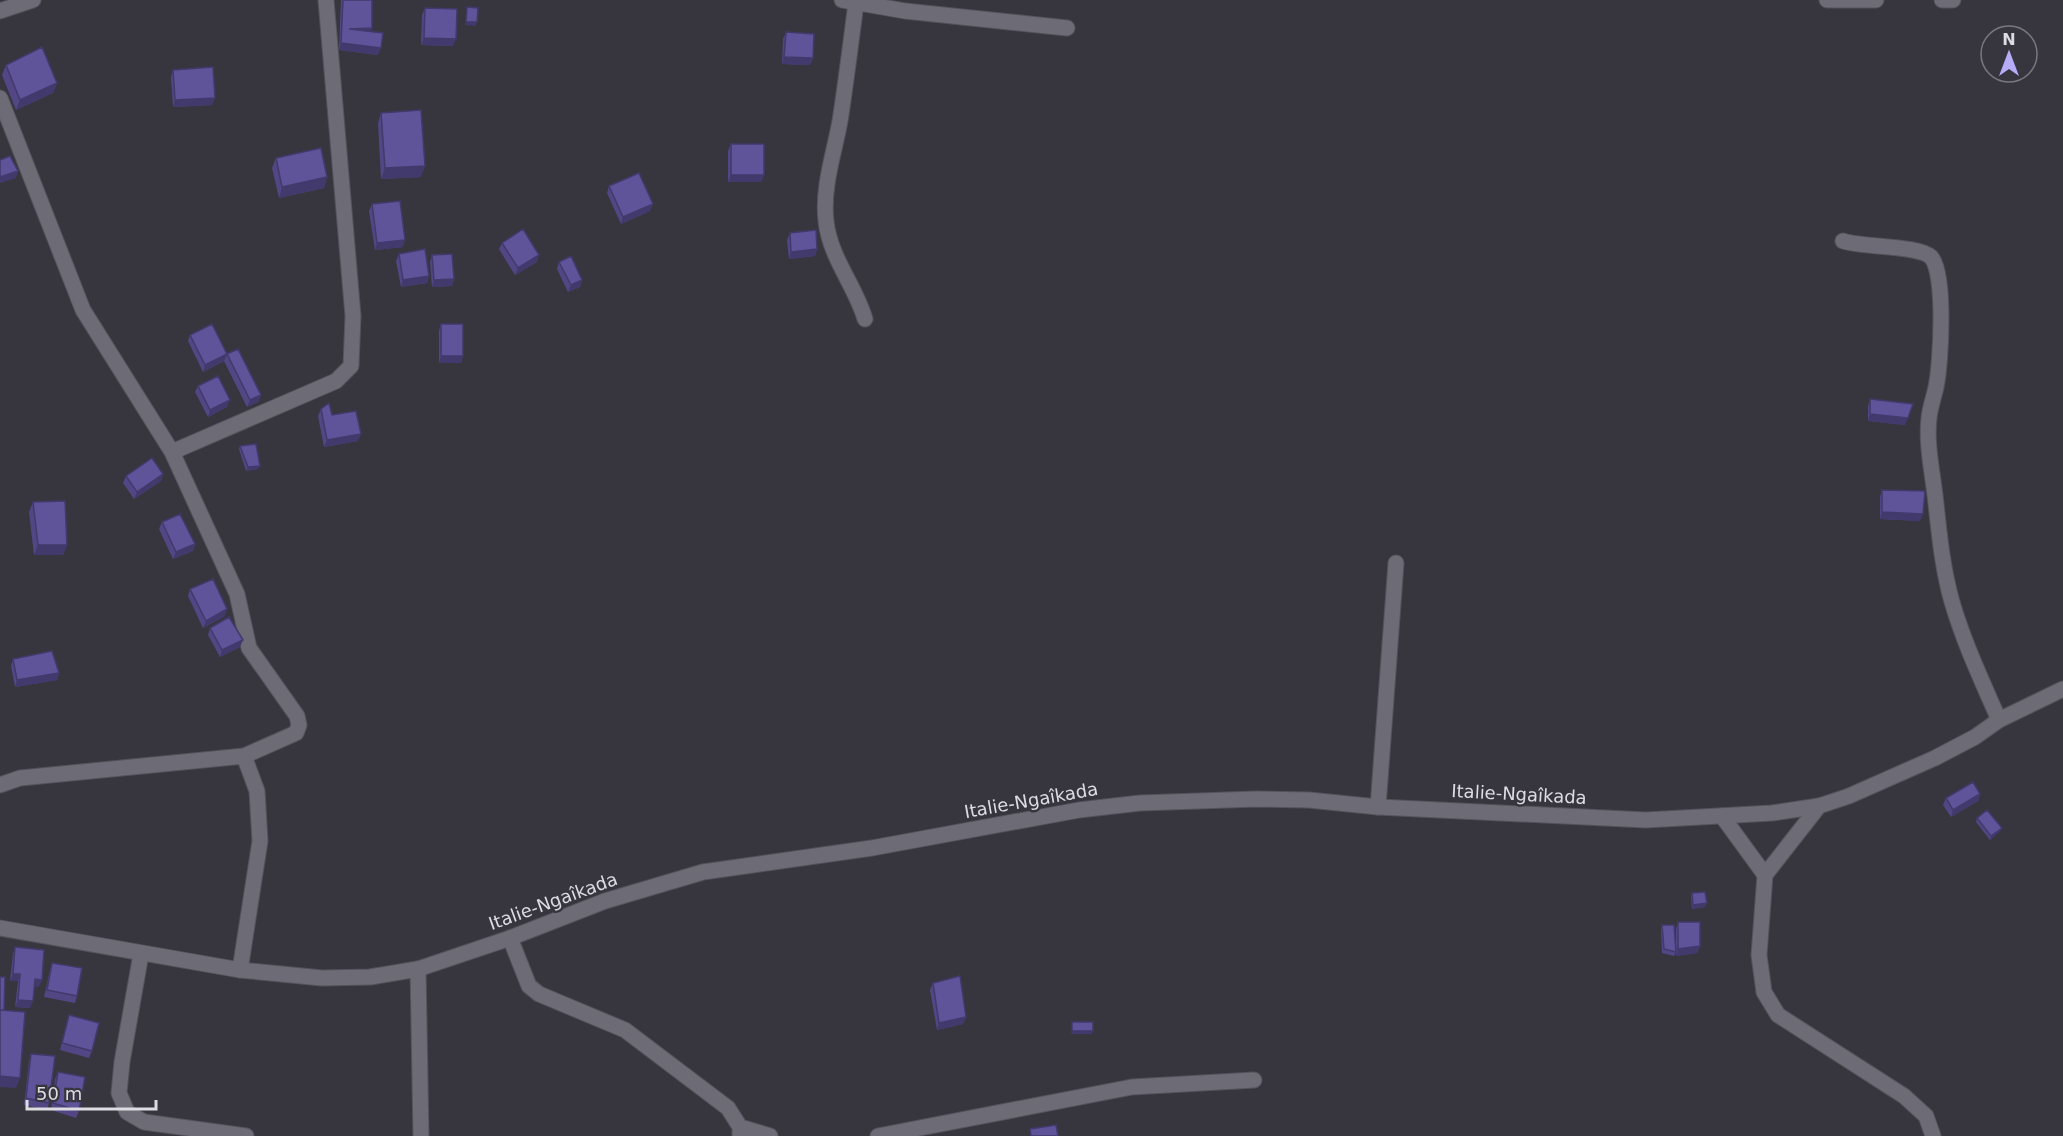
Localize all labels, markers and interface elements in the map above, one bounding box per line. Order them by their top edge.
north arrow [1979,24,2039,84]
text: N [2002,30,2016,49]
street label: Italie-Ngaîkada [962,778,1100,822]
street label: Italie-Ngaîkada [1451,780,1587,808]
street label: Italie-Ngaîkada [486,868,620,934]
scale bar [27,1073,156,1111]
text: 50 m [36,1083,82,1104]

